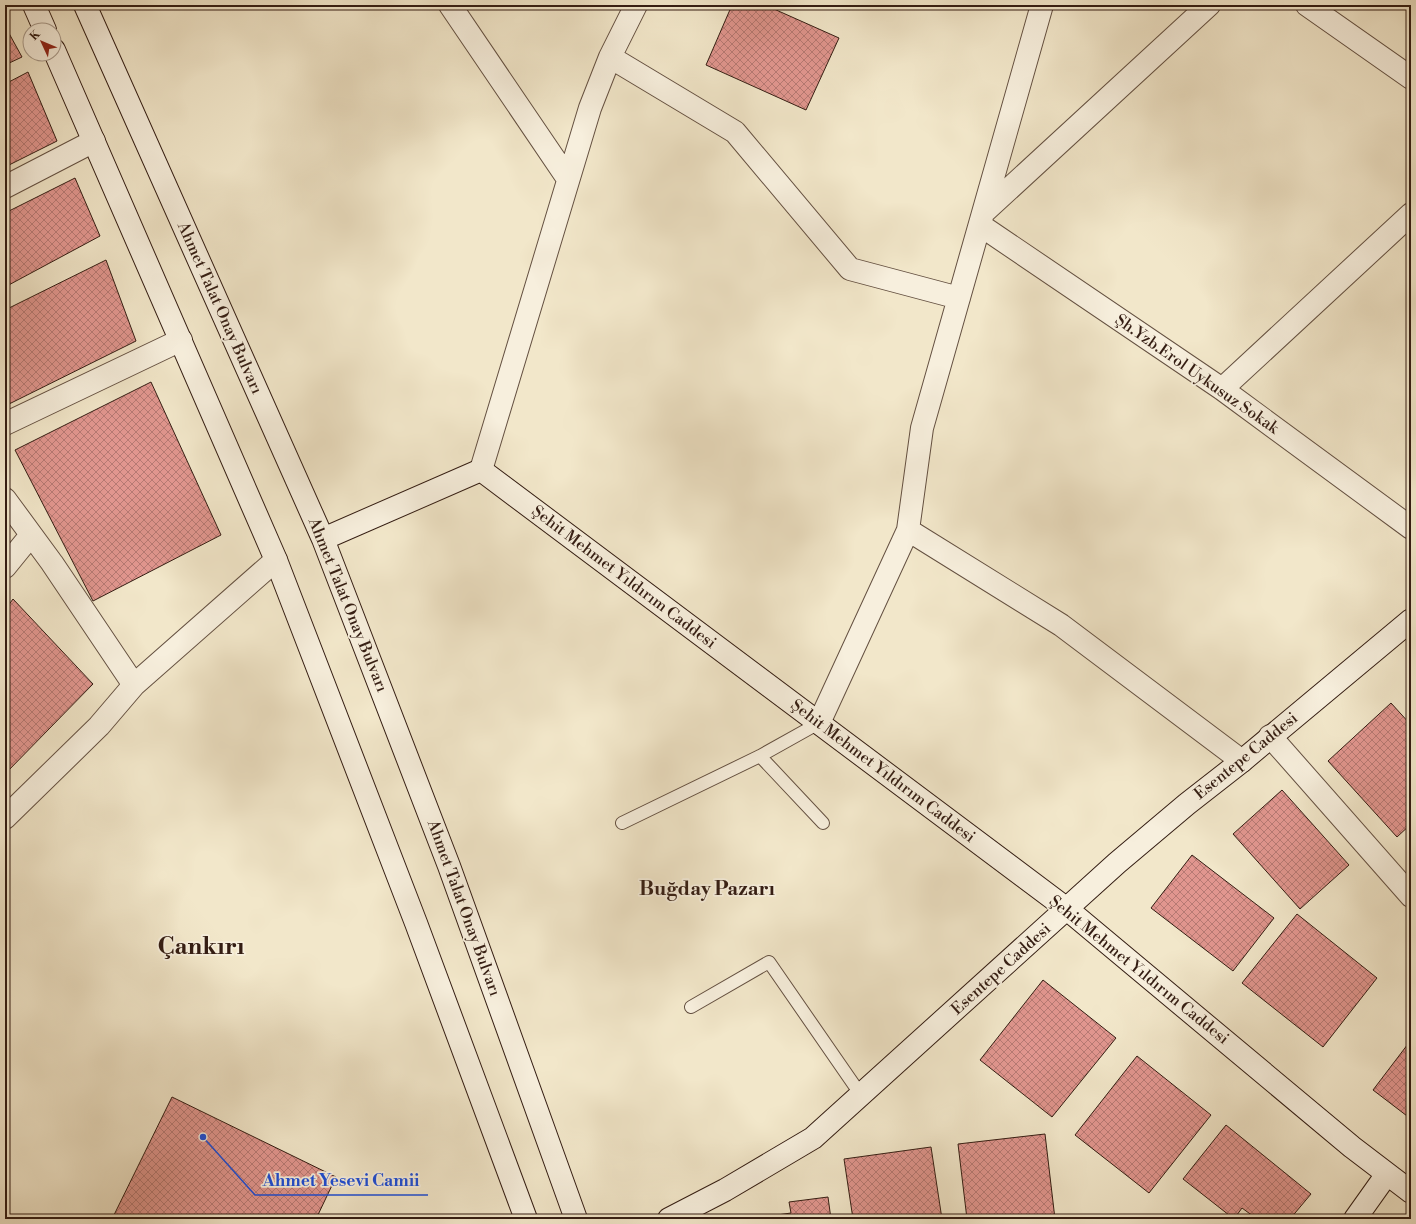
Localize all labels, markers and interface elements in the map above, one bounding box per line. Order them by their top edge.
north arrow [22,22,62,62]
text: K [27,27,44,44]
street label: Ahmet Talat Onay Bulvarı [173,218,267,397]
street label: Şh.Yzb.Erol Uykusuz Sokak [1111,310,1284,439]
street label: Şehit Mehmet Yıldırım Caddesi [528,501,720,653]
street label: Ahmet Talat Onay Bulvarı [303,514,392,695]
street label: Şehit Mehmet Yıldırım Caddesi [787,695,979,847]
street label: Esentepe Caddesi [1190,708,1302,804]
street label: Ahmet Talat Onay Bulvarı [422,816,505,999]
district label: Buğday Pazarı [639,877,776,902]
street label: Şehit Mehmet Yıldırım Caddesi [1045,891,1233,1049]
street label: Esentepe Caddesi [947,919,1055,1019]
district label: Çankırı [157,932,245,962]
callout: Ahmet Yesevi Camii [255,1166,428,1195]
text: Ahmet Yesevi Camii [262,1170,420,1192]

